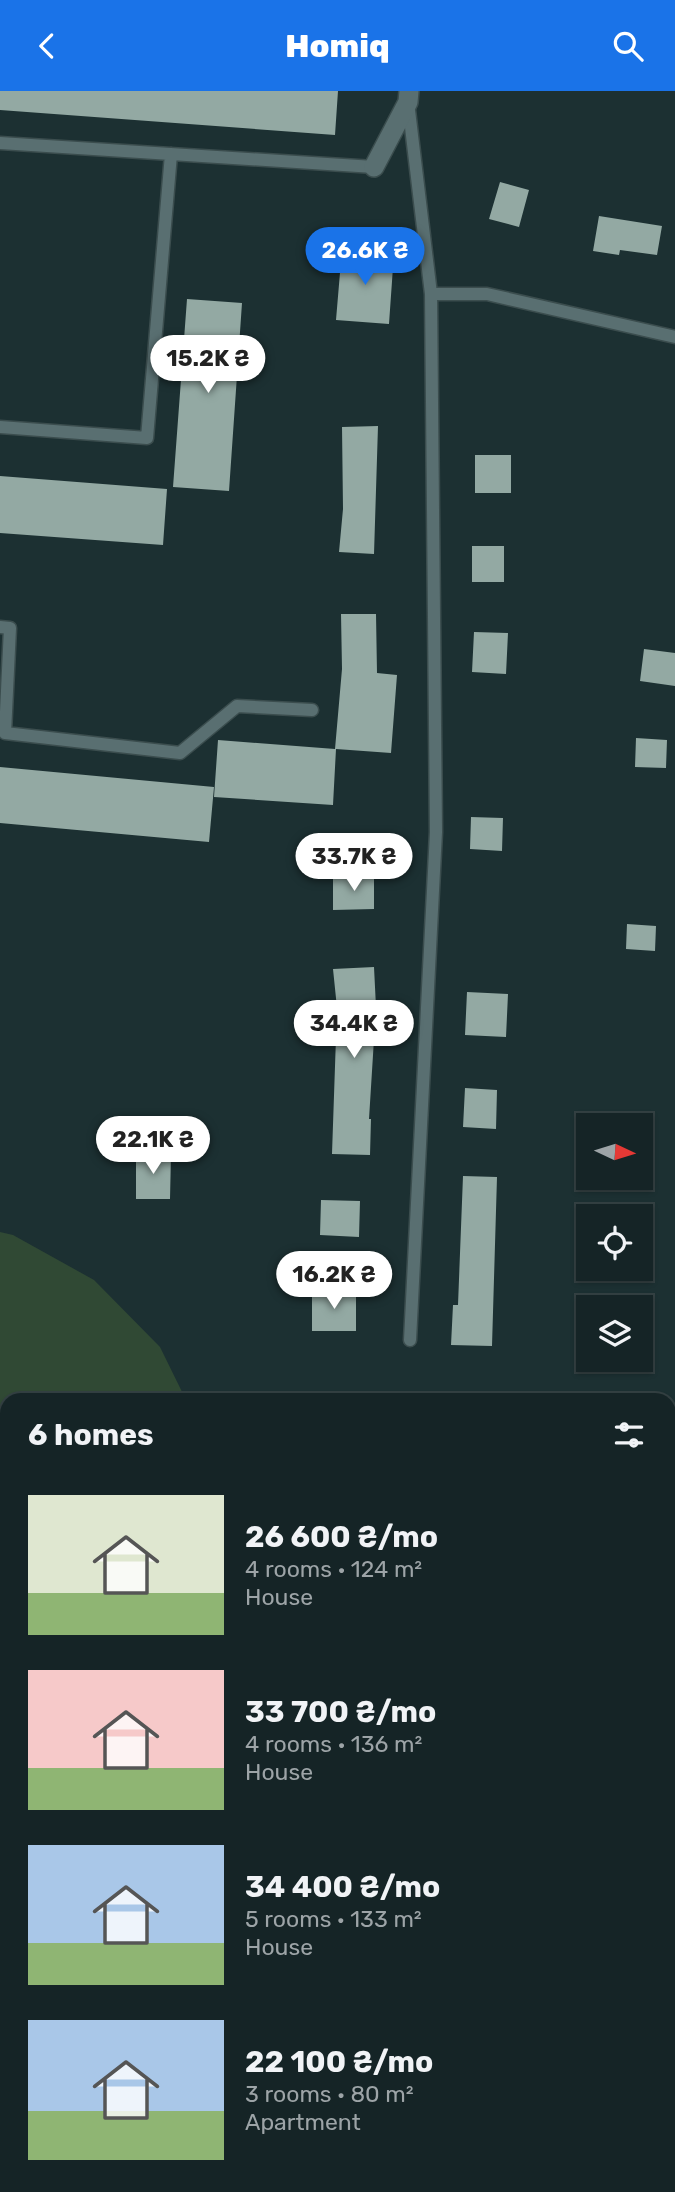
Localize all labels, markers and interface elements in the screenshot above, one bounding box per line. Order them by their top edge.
icon: back [28,27,66,65]
text: Homiq [285,27,390,65]
icon: search [609,27,647,65]
pin: 26.6K ₴ [300,227,430,287]
text: 26.6K ₴ [322,236,408,264]
pin: 15.2K ₴ [143,335,273,395]
text: 15.2K ₴ [166,344,250,372]
pin: 33.7K ₴ [289,833,419,893]
text: 33.7K ₴ [312,842,396,870]
pin: 34.4K ₴ [289,1000,419,1060]
text: 34.4K ₴ [310,1009,398,1037]
north arrow [576,1113,653,1190]
map controls [576,1113,653,1372]
pin: 22.1K ₴ [88,1117,218,1176]
text: 22.1K ₴ [112,1125,194,1153]
button: locate [576,1204,653,1281]
pin: 16.2K ₴ [269,1251,399,1311]
text: 16.2K ₴ [292,1260,376,1288]
button: layers [576,1295,653,1372]
icon: filters [610,1416,648,1454]
text: 6 homes [28,1417,154,1453]
text: 26 600 ₴/mo [245,1519,438,1555]
icon: home [84,1523,168,1607]
text: 4 rooms · 124 m² [245,1555,422,1583]
text: House [245,1583,313,1611]
text: 33 700 ₴/mo [245,1694,436,1730]
icon: home [84,1698,168,1782]
text: 4 rooms · 136 m² [245,1730,422,1758]
text: House [245,1758,313,1786]
text: 34 400 ₴/mo [245,1869,440,1905]
icon: home [84,1873,168,1957]
text: 5 rooms · 133 m² [245,1905,422,1933]
text: House [245,1933,313,1961]
text: 22 100 ₴/mo [245,2044,433,2080]
icon: home [84,2048,168,2132]
text: 3 rooms · 80 m² [245,2080,414,2108]
text: Apartment [245,2108,361,2136]

